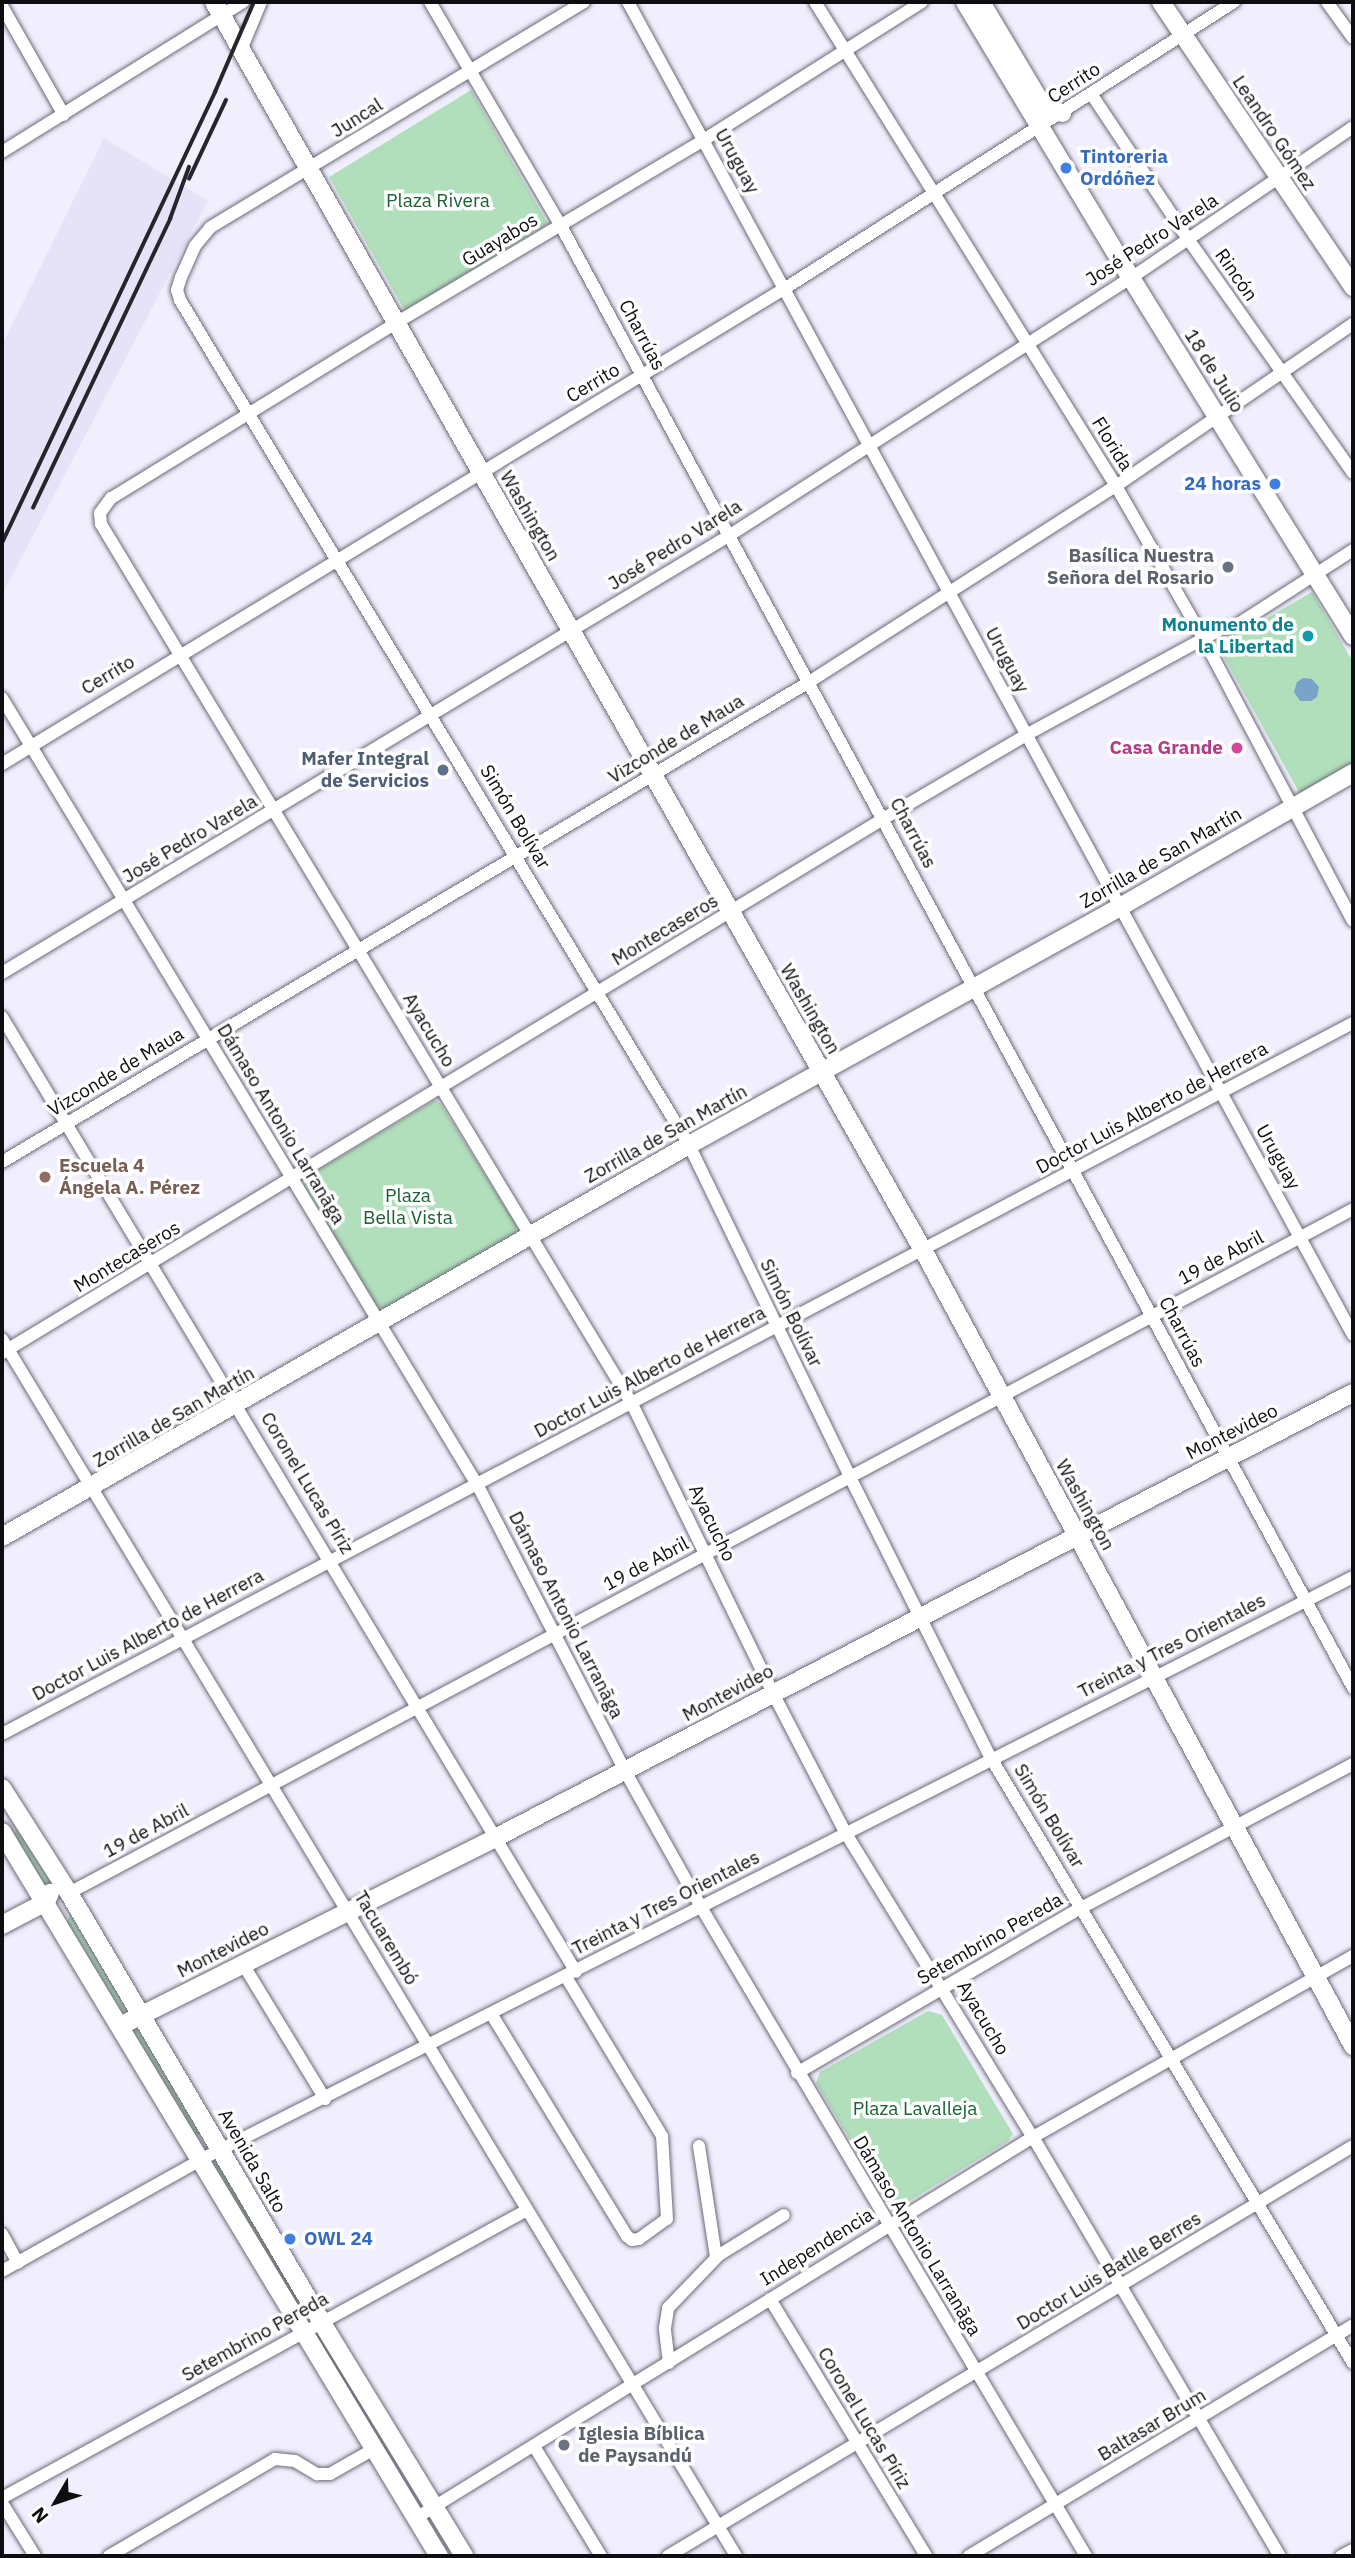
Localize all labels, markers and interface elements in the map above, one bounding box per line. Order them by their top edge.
street label: Cerrito [1043,58,1105,108]
street label: Leandro Gómez [1227,71,1321,195]
street label: Juncal [327,93,387,143]
street label: Uruguay [710,124,764,198]
place label: Tintoreria Ordóñez [1080,146,1168,190]
marker: Tintoreria Ordóñez [1058,160,1074,176]
street label: José Pedro Varela [1082,189,1222,291]
park label: Plaza Rivera [386,190,490,212]
street label: Guayabos [458,209,542,271]
street label: Rincón [1210,244,1262,306]
street label: Charrúas [614,296,670,374]
street label: 18 de Julio [1179,325,1249,417]
street label: Cerrito [562,358,624,408]
street label: Florida [1087,413,1137,475]
street label: Washington [495,467,565,565]
place label: 24 horas [1184,473,1261,495]
marker: 24 horas [1267,476,1283,492]
street label: José Pedro Varela [604,495,746,595]
place label: Basílica Nuestra Señora del Rosario [1047,545,1214,589]
marker: Basílica Nuestra Señora del Rosario [1220,559,1236,575]
place label: Monumento de la Libertad [1161,614,1294,658]
street label: Uruguay [980,623,1034,697]
marker: Monumento de la Libertad [1300,628,1316,644]
street label: Cerrito [77,650,139,700]
street label: Vizconde de Maua [604,690,748,788]
place label: Casa Grande [1110,737,1223,759]
marker: Casa Grande [1229,740,1245,756]
place label: Mafer Integral de Servicios [301,748,429,792]
street label: Simón Bolívar [475,761,555,873]
marker: Mafer Integral de Servicios [435,762,451,778]
street label: José Pedro Varela [119,790,261,888]
street label: Charrúas [885,794,941,872]
street label: Zorrilla de San Martín [1076,803,1246,913]
street label: Montecaseros [608,889,722,971]
street label: Washington [775,960,845,1058]
street label: Ayacucho [398,989,460,1071]
street label: Dámaso Antonio Larranãga [212,1020,350,1228]
street label: Vizconde de Maua [44,1023,188,1121]
street label: Doctor Luis Alberto de Herrera [1032,1037,1272,1179]
street label: Zorrilla de San Martín [581,1080,751,1188]
street label: Uruguay [1251,1120,1305,1194]
place label: Escuela 4 Ángela A. Pérez [59,1155,200,1199]
marker: Escuela 4 Ángela A. Pérez [37,1169,53,1185]
park label: Plaza Bella Vista [363,1185,453,1229]
street label: Montecaseros [70,1216,184,1298]
street label: 19 de Abril [1174,1226,1268,1290]
street label: Simón Bolívar [755,1255,827,1371]
street label: Charrúas [1154,1293,1210,1371]
street label: Doctor Luis Alberto de Herrera [530,1301,770,1443]
street label: Zorrilla de San Martín [89,1362,259,1472]
street label: Montevideo [1182,1399,1282,1465]
street label: Coronel Lucas Píriz [256,1408,358,1558]
street label: Washington [1051,1456,1119,1554]
street label: Ayacucho [684,1481,740,1565]
street label: Dámaso Antonio Larranãga [504,1508,628,1722]
street label: 19 de Abril [599,1532,693,1596]
street label: Doctor Luis Alberto de Herrera [28,1564,268,1706]
street label: Treinta y Tres Orientales [1074,1589,1270,1703]
street label: Montevideo [679,1659,777,1727]
street label: Simón Bolívar [1009,1760,1089,1872]
street label: 19 de Abril [99,1799,193,1863]
street label: Treinta y Tres Orientales [568,1846,764,1960]
street label: Tacuarembó [349,1887,423,1989]
street label: Setembrino Pereda [913,1888,1067,1990]
street label: Montevideo [173,1917,273,1983]
street label: Ayacucho [952,1977,1014,2059]
park label: Plaza Lavalleja [853,2098,977,2120]
street label: Avenida Salto [213,2105,291,2217]
street label: Dámaso Antonio Larranãga [848,2132,986,2340]
street label: Independencia [756,2203,878,2291]
street label: Doctor Luis Batlle Berres [1013,2207,1205,2335]
place label: OWL 24 [304,2228,373,2250]
marker: OWL 24 [282,2231,298,2247]
street label: Setembrino Pereda [178,2287,332,2387]
street label: Coronel Lucas Píriz [813,2343,915,2493]
street label: Baltasar Brum [1094,2384,1210,2466]
place label: Iglesia Bíblica de Paysandú [578,2423,705,2467]
marker: Iglesia Bíblica de Paysandú [556,2437,572,2453]
north arrow [21,2467,91,2537]
text: N [26,2502,53,2528]

